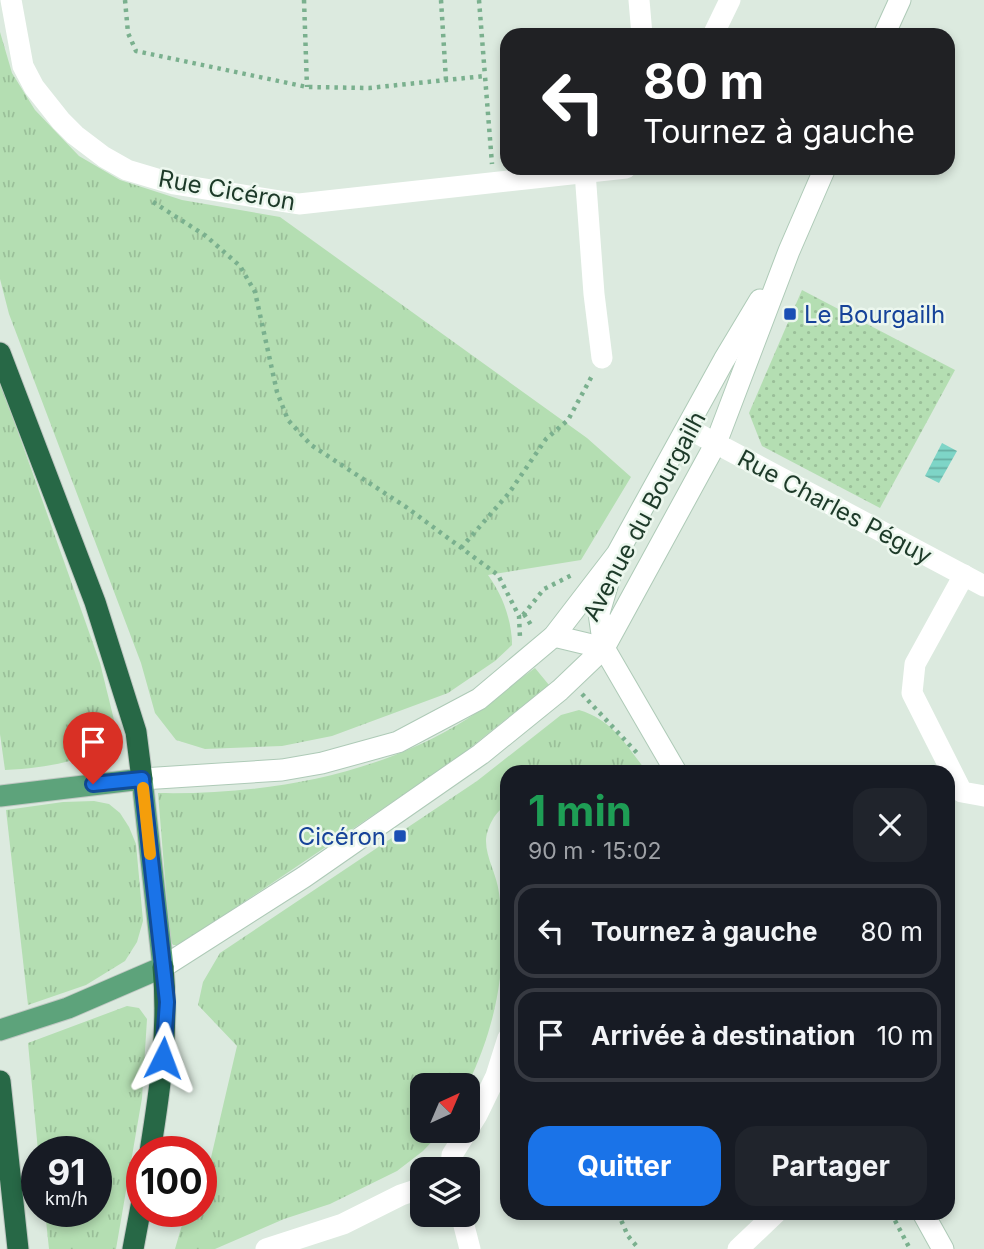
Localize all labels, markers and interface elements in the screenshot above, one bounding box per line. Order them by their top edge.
text: 80 m [643,52,764,111]
icon: left [528,56,619,147]
text: Tournez à gauche [643,112,915,151]
street label: Rue Cicéron [156,164,298,216]
place label: Le Bourgailh [804,300,945,329]
marker: Le Bourgailh [782,306,798,322]
street label: Avenue du Bourgailh [576,406,712,626]
street label: Rue Charles Péguy [733,444,937,570]
pin [63,712,123,784]
icon: arrive [74,723,112,761]
text: 1 min [528,785,632,836]
button: close [853,788,927,862]
place label: Cicéron [298,822,386,851]
marker: Cicéron [392,828,408,844]
text: 90 m · 15:02 [528,837,661,865]
icon: left [532,912,570,950]
text: Tournez à gauche [591,916,817,947]
text: 80 m [860,916,923,947]
icon: arrive [532,1016,570,1054]
text: Arrivée à destination [591,1020,856,1051]
text: 10 m [877,1020,934,1051]
position arrow [126,1021,200,1095]
north arrow [410,1073,480,1143]
map controls [410,1073,480,1227]
button: Quitter [528,1126,721,1206]
button: Partager [735,1126,927,1206]
speed limit sign: 100 [126,1136,217,1227]
text: 91 [48,1151,85,1193]
button: layers [410,1157,480,1227]
text: km/h [45,1188,88,1209]

